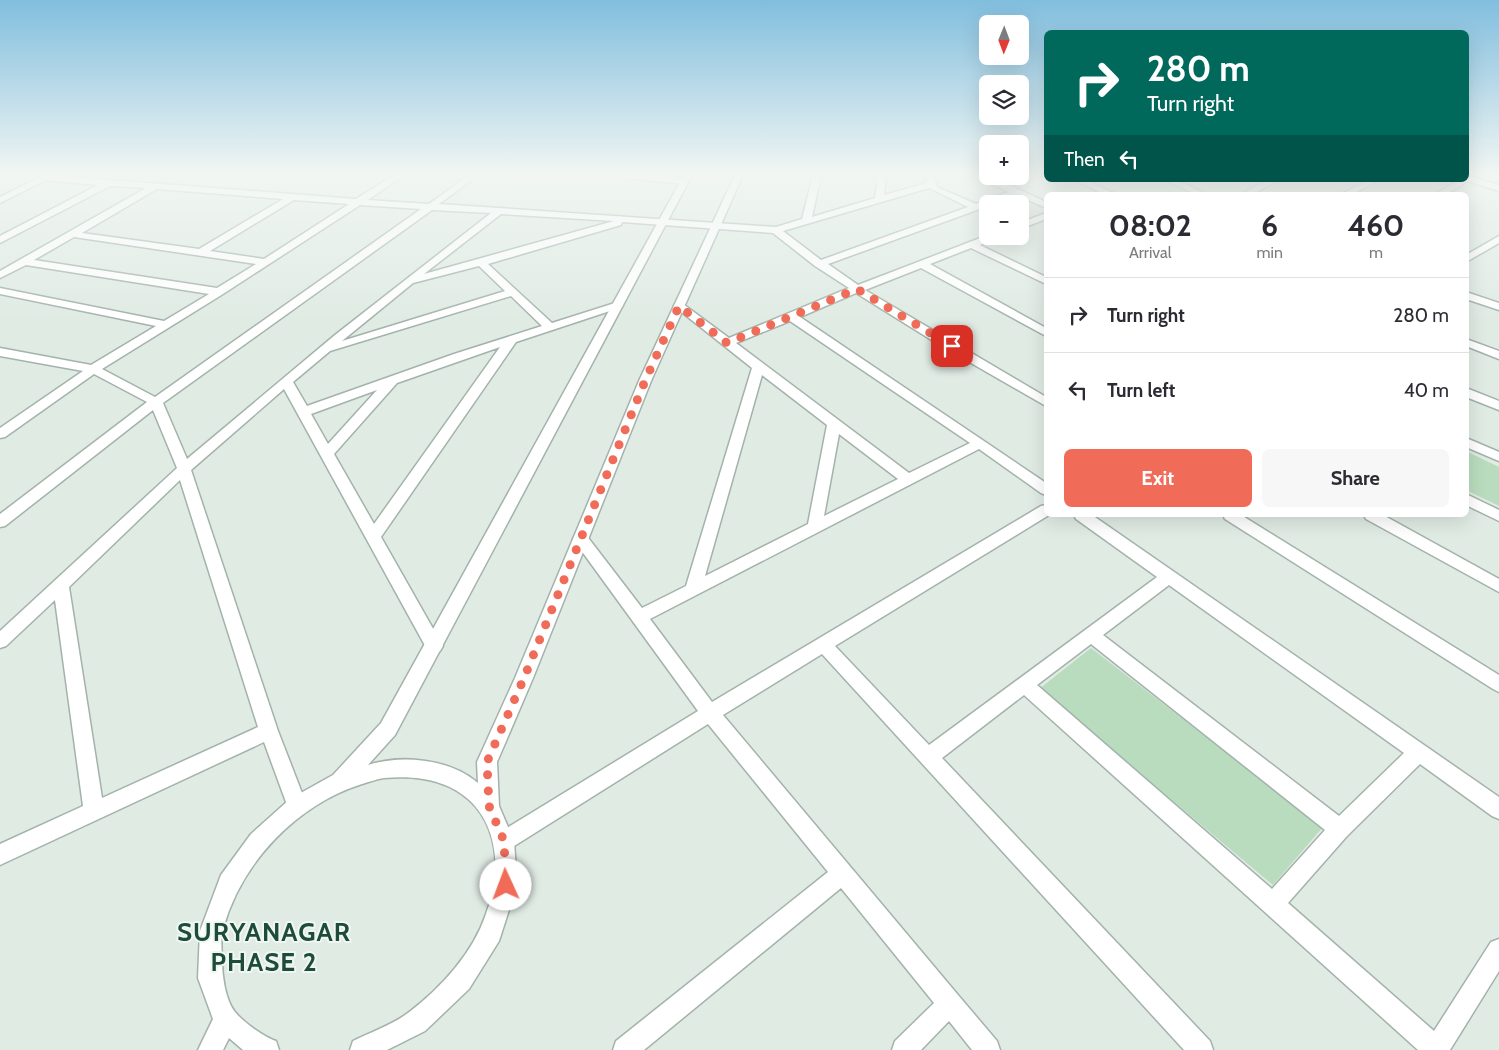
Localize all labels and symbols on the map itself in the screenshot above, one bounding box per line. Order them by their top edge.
north arrow [979,15,1029,65]
pin [931,325,973,367]
position arrow [479,858,531,910]
district label: SURYANAGAR PHASE 2 [177,916,351,978]

